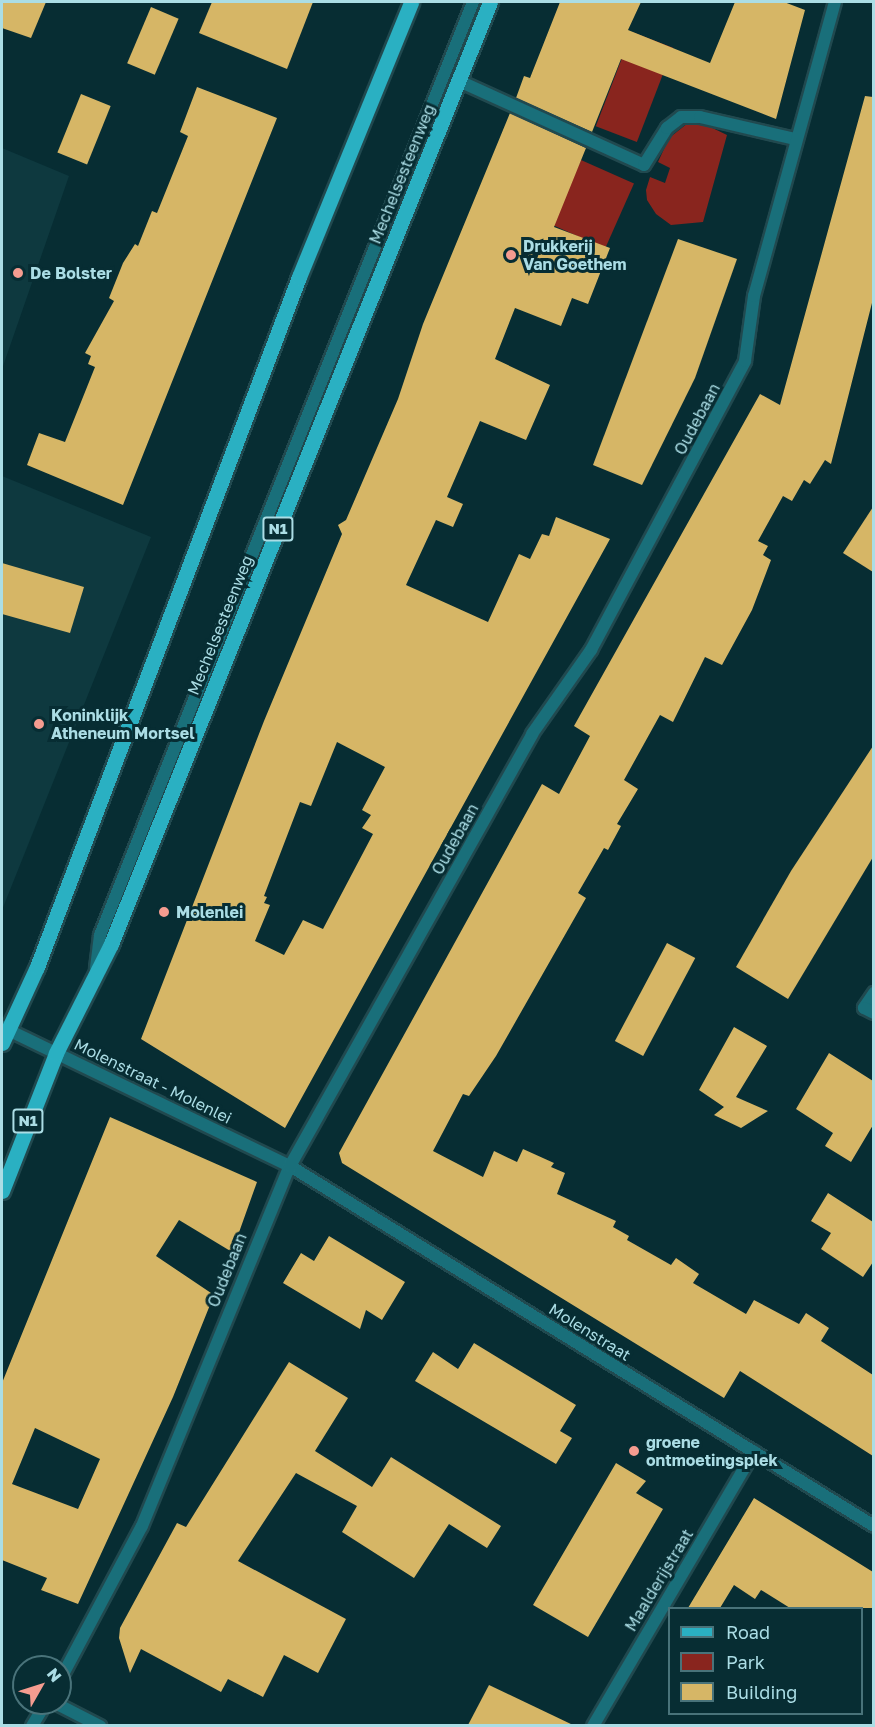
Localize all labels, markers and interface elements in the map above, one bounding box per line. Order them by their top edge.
street label: Mechelsesteenweg [365,101,439,247]
place label: Drukkerij Van Goethem [523,236,627,274]
marker: Drukkerij Van Goethem [504,248,518,262]
place label: De Bolster [30,263,112,283]
marker: De Bolster [11,266,25,280]
street label: Oudebaan [670,380,724,458]
road number: N1 [262,517,294,541]
street label: Mechelsesteenweg [183,552,257,698]
place label: Koninklijk Atheneum Mortsel [51,705,195,743]
marker: Koninklijk Atheneum Mortsel [32,717,46,731]
street label: Oudebaan [428,800,482,878]
place label: Molenlei [176,902,243,922]
marker: Molenlei [157,905,171,919]
street label: Molenstraat - Molenlei [71,1035,235,1127]
road number: N1 [12,1109,44,1133]
street label: Oudebaan [203,1230,251,1310]
street label: Molenstraat [546,1299,634,1365]
place label: groene ontmoetingsplek [646,1432,778,1470]
marker: groene ontmoetingsplek [627,1444,641,1458]
street label: Maalderijstraat [621,1525,697,1635]
legend [668,1607,863,1715]
text: Road [726,1621,770,1643]
text: Park [726,1651,765,1673]
north arrow [12,1655,72,1715]
text: N [43,1664,66,1686]
text: Building [726,1681,797,1703]

